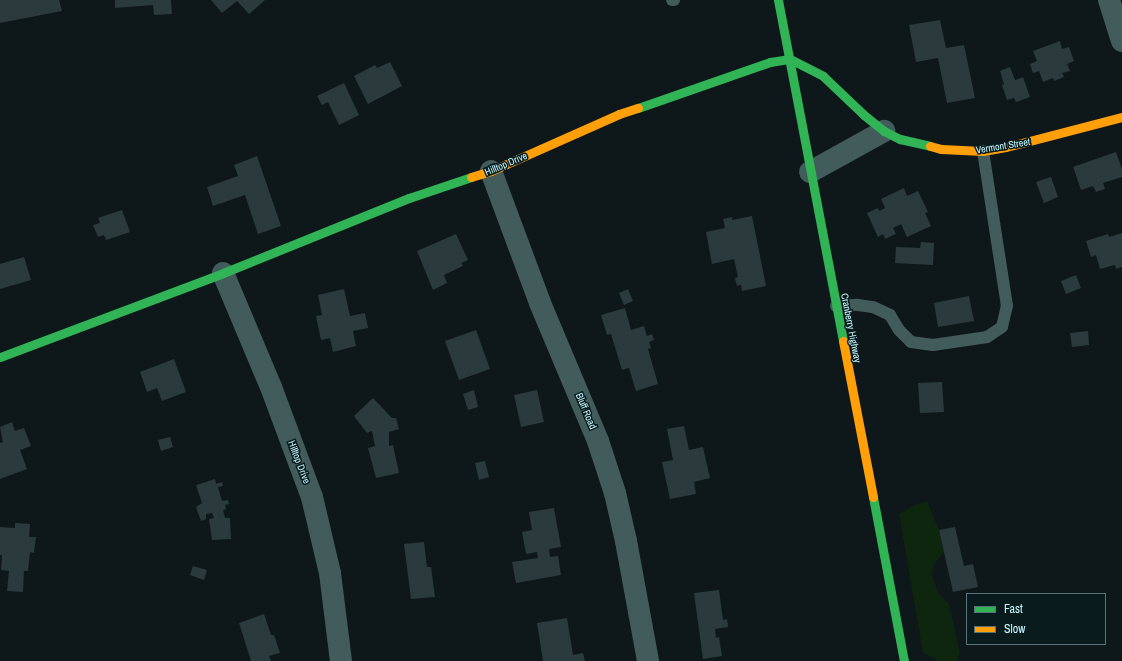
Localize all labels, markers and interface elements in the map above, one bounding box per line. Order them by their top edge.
street label: Vermont Street [975,136,1031,156]
street label: Hilltop Drive [483,150,529,178]
street label: Cranberry Highway [838,292,864,364]
street label: Bluff Road [573,391,599,431]
street label: Hilltop Drive [285,439,313,485]
legend [966,593,1106,645]
text: Fast [1004,601,1023,617]
text: Slow [1004,621,1025,637]

